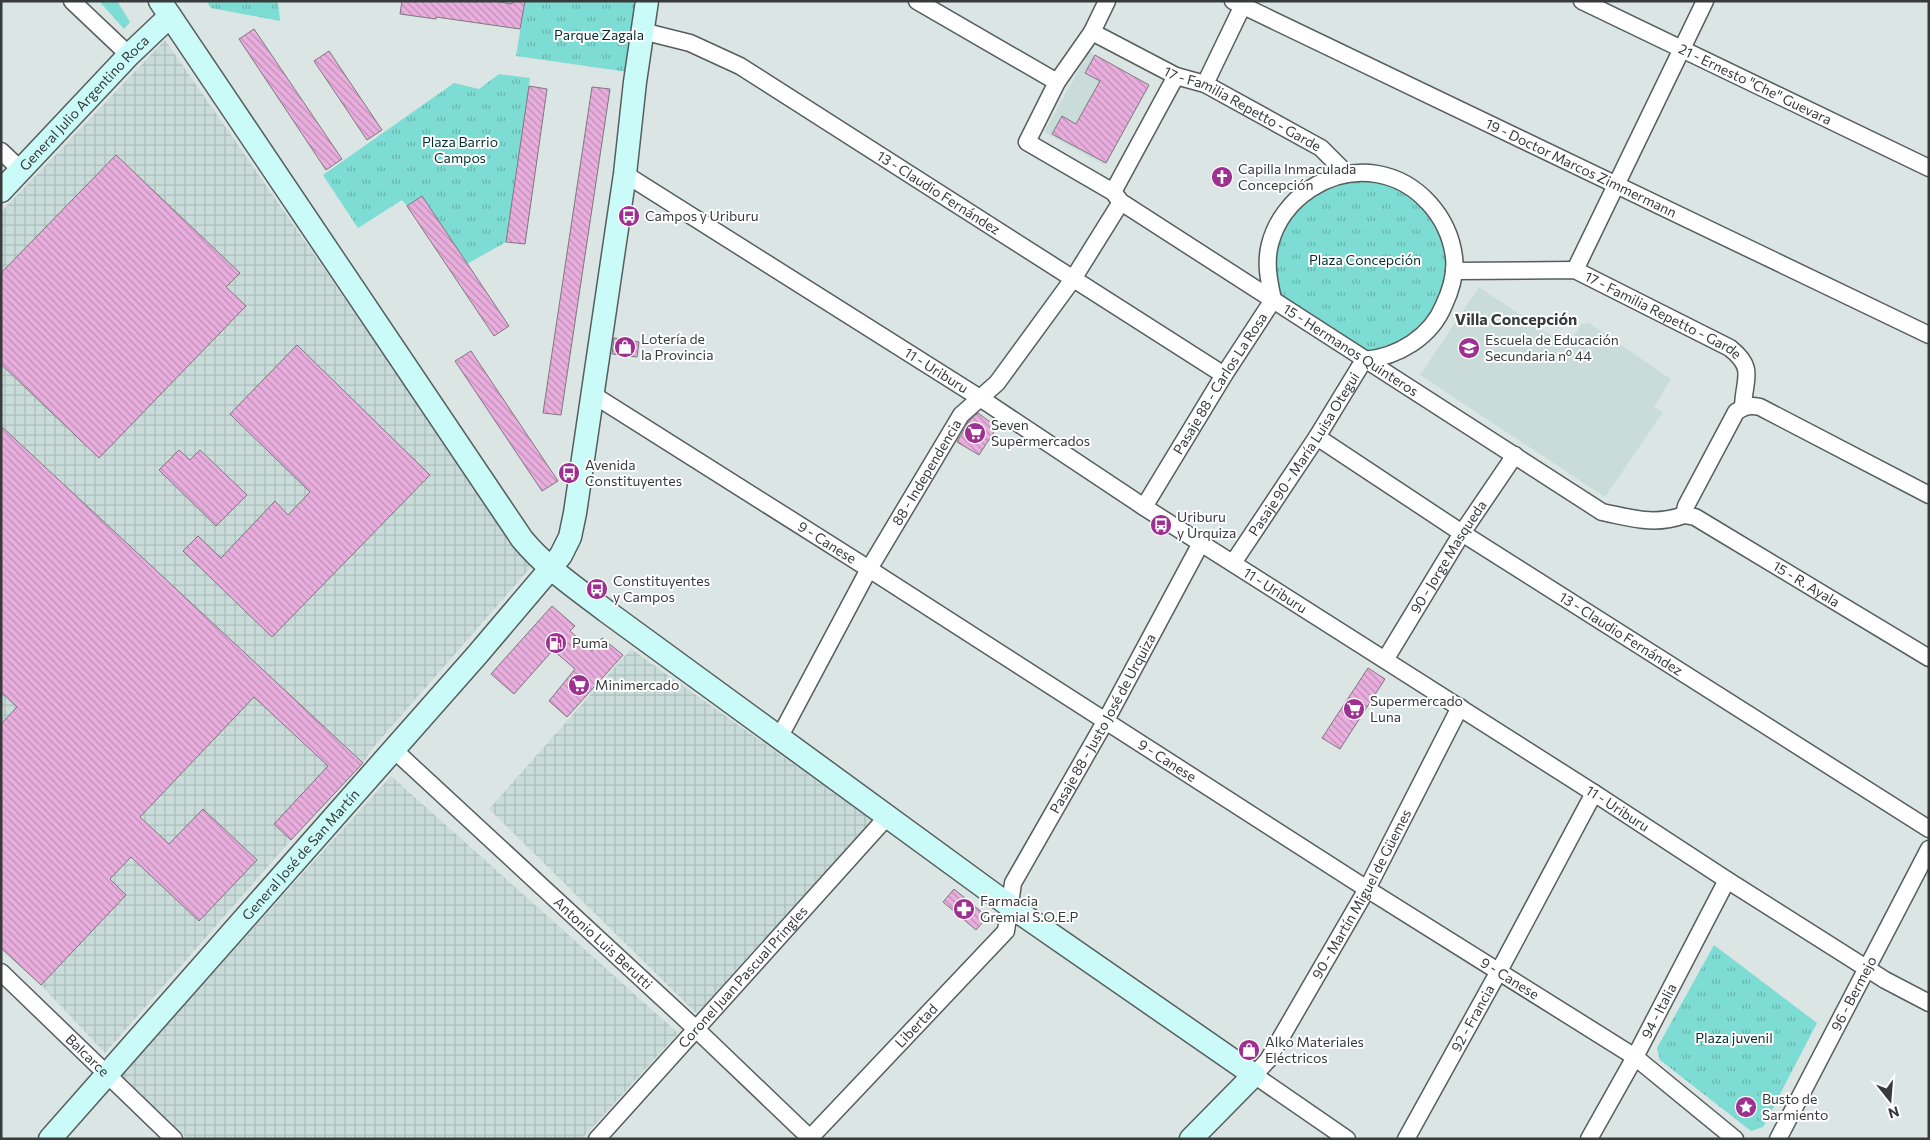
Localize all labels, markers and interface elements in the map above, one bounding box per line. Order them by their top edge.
park label: Parque Zagala [554,26,644,43]
street label: General Julio Argentino Roca [16,32,152,174]
street label: 21 - Ernesto "Che" Guevara [1676,40,1835,128]
street label: 17 - Familia Repetto - Garde [1161,62,1324,154]
street label: 19 - Doctor Marcos Zimmermann [1483,114,1680,221]
park label: Plaza Barrio Campos [422,133,498,166]
street label: 13 - Claudio Fernández [874,147,1004,238]
place label: Capilla Inmaculada Concepción [1238,160,1356,193]
church icon: Capilla Inmaculada Concepción [1210,165,1234,189]
bus stop icon: Campos y Uriburu [617,204,641,228]
place label: Campos y Uriburu [645,207,759,224]
park label: Plaza Concepción [1309,251,1421,268]
street label: 17 - Familia Repetto - Garde [1582,267,1746,362]
street label: 15 - Hermanos Quinteros [1280,300,1422,399]
street label: Pasaje 88 - Carlos La Rosa [1169,309,1270,457]
district label: Villa Concepción [1455,309,1577,328]
place label: Lotería de la Provincia [641,330,713,363]
place label: Escuela de Educación Secundaria nº 44 [1485,331,1619,364]
shop icon: Lotería de la Provincia [613,335,637,359]
school or university icon: Escuela de Educación Secundaria nº 44 [1457,336,1481,360]
street label: 11 - Uriburu [901,343,972,396]
street label: Pasaje 90 - María Luisa Otegui [1244,369,1363,539]
street label: 88 - Independencia [888,416,965,528]
place label: Seven Supermercados [991,416,1090,449]
supermarket icon: Seven Supermercados [963,421,987,445]
place label: Avenida Constituyentes [585,456,682,489]
bus stop icon: Avenida Constituyentes [557,461,581,485]
street label: 90 - Jorge Masqueda [1406,497,1490,616]
place label: Uriburu y Urquiza [1177,508,1236,541]
bus stop icon: Uriburu y Urquiza [1149,513,1173,537]
street label: 9 - Canese [795,517,860,567]
street label: 15 - R. Ayala [1770,557,1843,610]
street label: 11 - Uriburu [1240,563,1310,616]
place label: Constituyentes y Campos [613,572,710,605]
bus stop icon: Constituyentes y Campos [585,577,609,601]
street label: 13 - Claudio Fernández [1556,588,1686,679]
street label: Pasaje 88 - Justo José de Urquiza [1046,630,1159,816]
fuel station icon: Puma [544,631,568,655]
place label: Puma [572,634,608,651]
supermarket icon: Minimercado [567,673,591,697]
place label: Minimercado [595,676,679,693]
place label: Supermercado Luna [1370,692,1463,725]
supermarket icon: Supermercado Luna [1342,697,1366,721]
street label: 9 - Canese [1135,735,1200,785]
street label: 11 - Uriburu [1583,781,1653,835]
street label: General José de San Martín [238,786,363,923]
street label: 90 - Martín Miguel de Güemes [1308,806,1414,982]
place label: Farmacia Gremial S.O.E.P [980,892,1078,925]
street label: Antonio Luis Berutti [551,893,656,992]
pharmacy icon: Farmacia Gremial S.O.E.P [952,897,976,921]
street label: Coronel Juan Pascual Pringles [674,902,811,1051]
street label: 9 - Canese [1478,953,1542,1003]
street label: 96 - Bermejo [1827,953,1880,1034]
street label: 94 - Italia [1637,980,1680,1041]
street label: 92 - Francia [1447,982,1498,1055]
street label: Libertad [891,1000,941,1051]
park label: Plaza juvenil [1695,1029,1773,1046]
street label: Balcarce [62,1030,113,1080]
place label: Alko Materiales Eléctricos [1265,1033,1364,1066]
shop icon: Alko Materiales Eléctricos [1237,1038,1261,1062]
north arrow [1865,1075,1915,1125]
place label: Busto de Sarmiento [1762,1090,1828,1123]
place icon: Busto de Sarmiento [1734,1095,1758,1119]
text: N [1886,1103,1901,1123]

